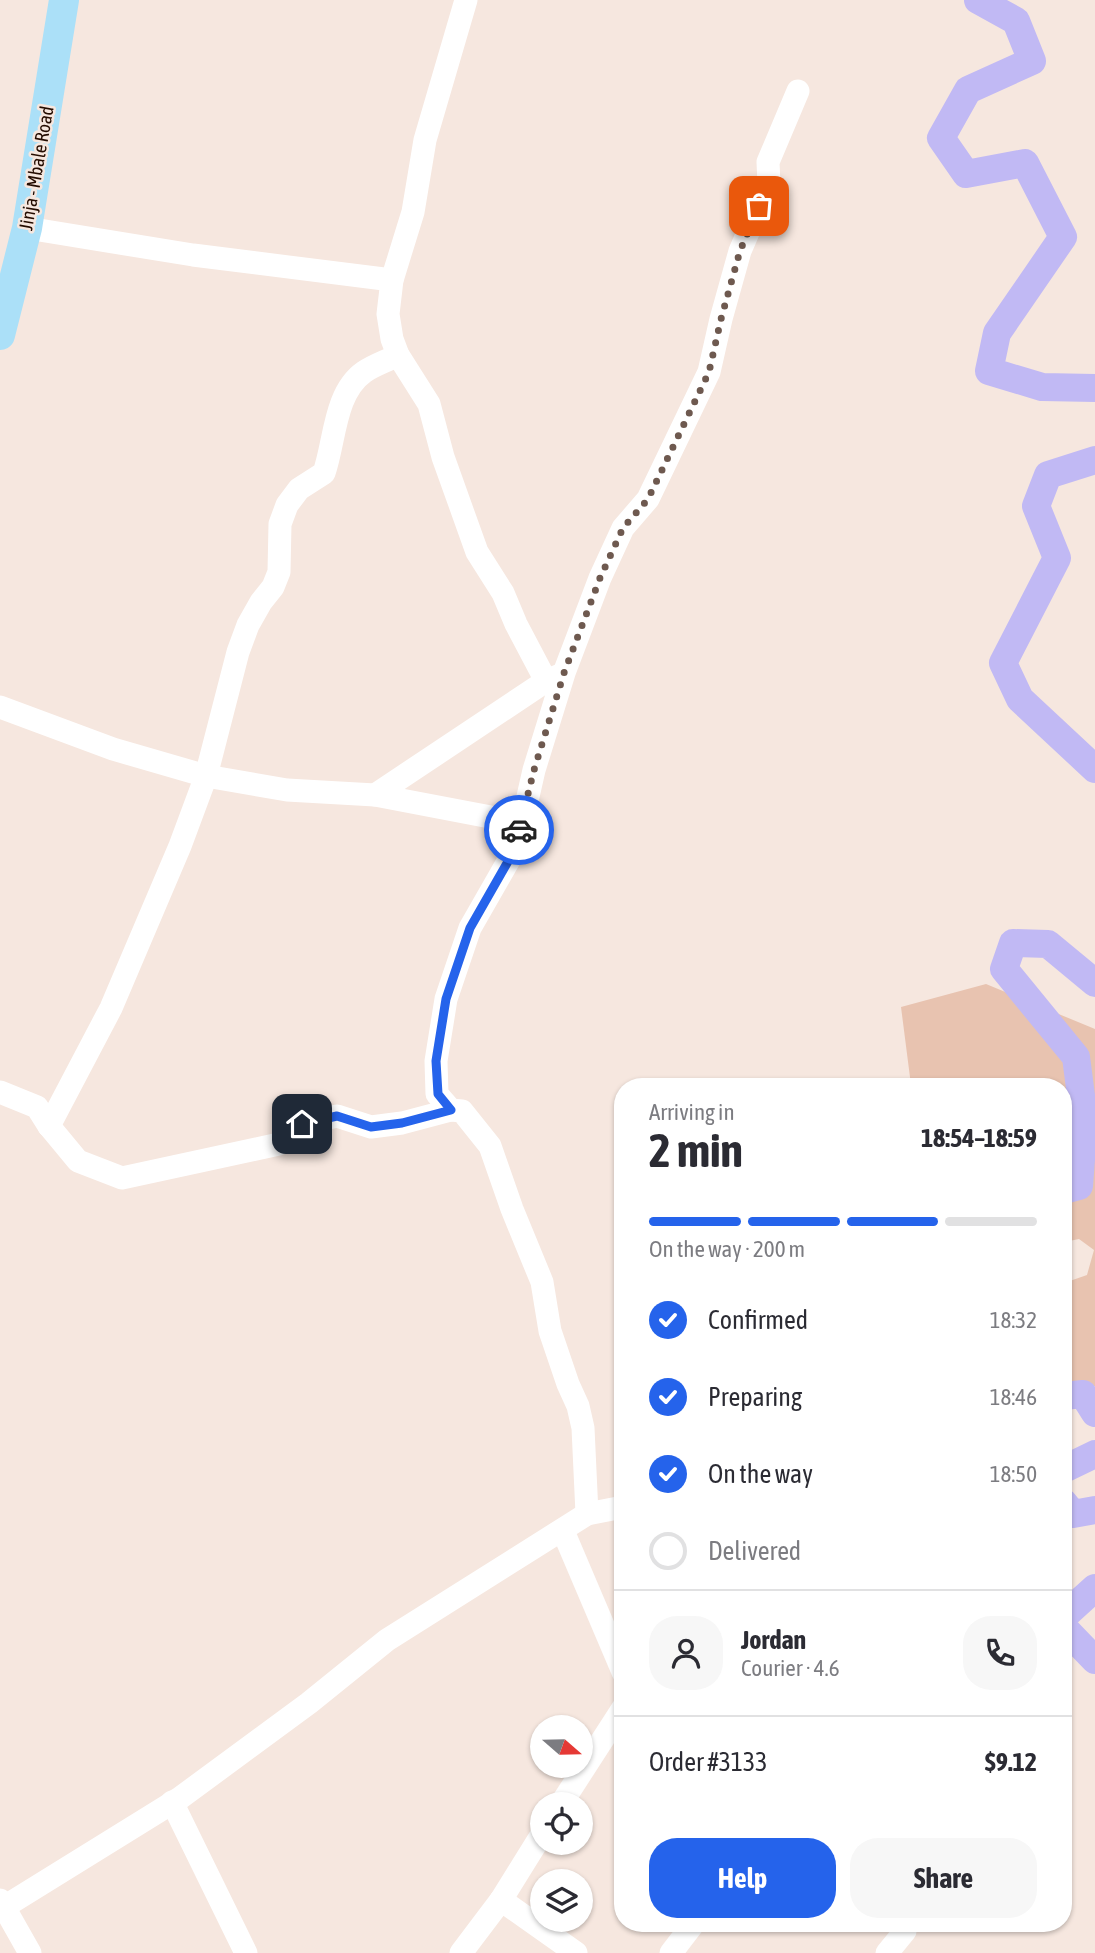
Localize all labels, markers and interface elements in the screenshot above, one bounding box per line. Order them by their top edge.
street label: Jinja - Mbale Road [14,104,58,232]
pin [729,176,789,236]
icon: bag [740,187,778,225]
courier [484,795,554,865]
icon: car [500,811,538,849]
pin [272,1094,332,1154]
text: Arriving in [649,1099,735,1125]
icon: home [283,1105,321,1143]
text: 18:54–18:59 [921,1123,1037,1153]
text: 2 min [649,1124,743,1177]
text: On the way · 200 m [649,1236,805,1262]
icon: check [649,1301,687,1339]
text: Confirmed [708,1305,808,1335]
text: 18:32 [990,1307,1037,1333]
icon: check [649,1378,687,1416]
text: Preparing [708,1382,802,1412]
text: 18:46 [990,1384,1037,1410]
icon: check [649,1455,687,1493]
text: On the way [708,1459,813,1489]
text: 18:50 [990,1461,1037,1487]
text: Delivered [708,1536,801,1566]
button: person [649,1616,723,1690]
button: phone [963,1616,1037,1690]
text: Jordan [741,1625,806,1655]
text: Courier · 4.6 [741,1655,840,1681]
north arrow [530,1715,593,1778]
map controls [530,1715,593,1932]
text: Order #3133 [649,1747,768,1777]
text: $9.12 [985,1747,1037,1777]
button: locate [530,1792,593,1855]
button: Help [649,1838,836,1918]
button: Share [850,1838,1037,1918]
button: layers [530,1869,593,1932]

